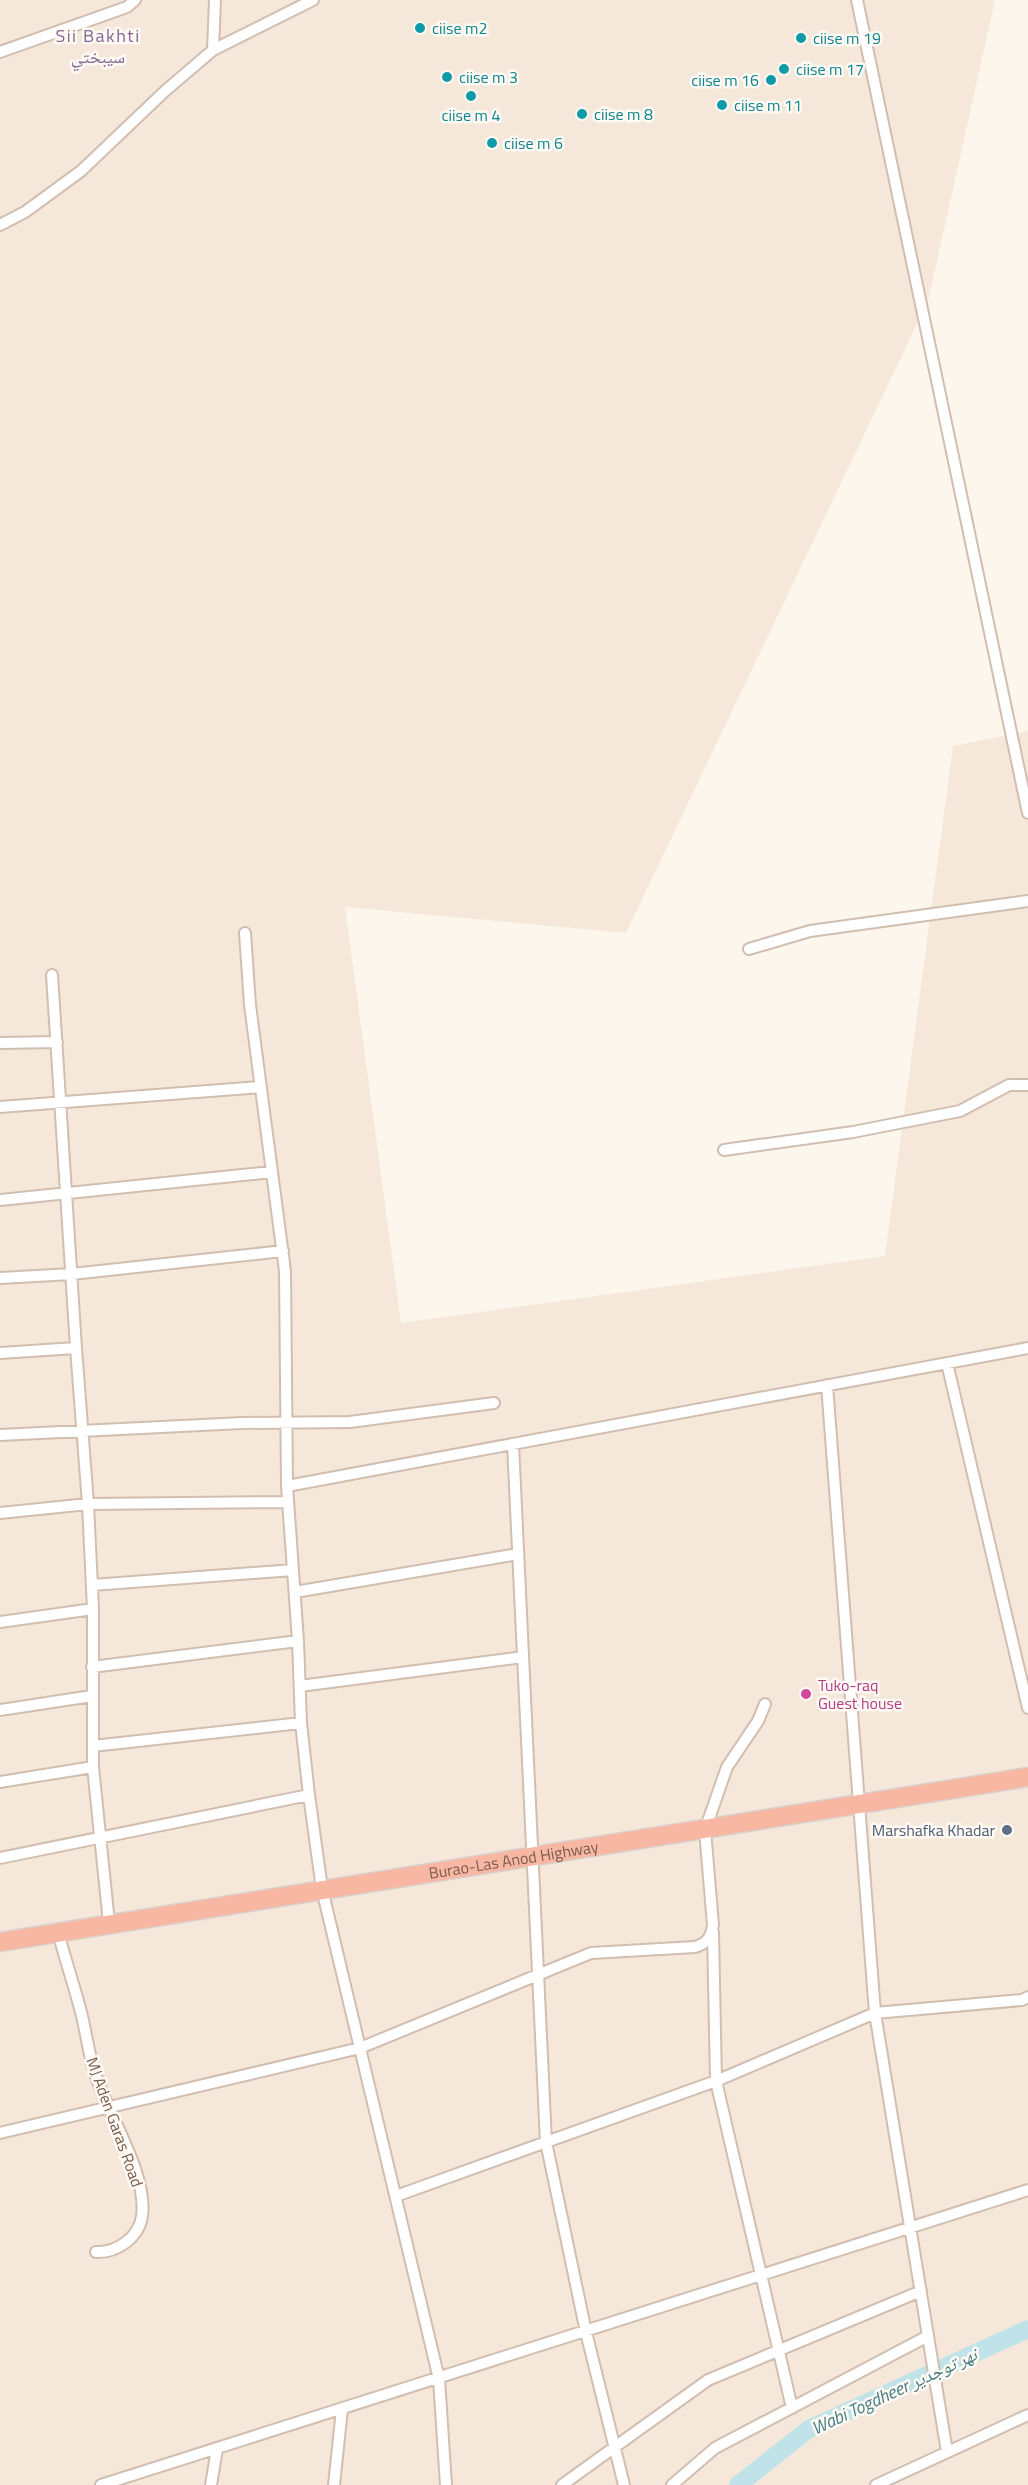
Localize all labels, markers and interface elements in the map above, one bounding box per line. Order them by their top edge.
place label: ciise m2 [432,16,487,40]
marker: ciise m2 [413,21,427,35]
district label: Sii Bakhti سيبختي [55,22,141,71]
place label: ciise m 19 [813,26,881,50]
marker: ciise m 19 [794,31,808,45]
place label: ciise m 17 [796,57,864,81]
marker: ciise m 17 [777,62,791,76]
place label: ciise m 3 [459,65,518,89]
place label: ciise m 16 [691,68,759,92]
marker: ciise m 3 [440,70,454,84]
marker: ciise m 16 [764,73,778,87]
marker: ciise m 4 [464,89,478,103]
place label: ciise m 11 [734,93,802,117]
marker: ciise m 11 [715,98,729,112]
place label: ciise m 8 [594,102,653,126]
place label: ciise m 4 [442,103,500,127]
marker: ciise m 8 [575,107,589,121]
place label: ciise m 6 [504,131,563,155]
marker: ciise m 6 [485,136,499,150]
place label: Tuko-raq Guest house [818,1673,902,1715]
marker: Tuko-raq Guest house [799,1687,813,1701]
place label: Marshafka Khadar [872,1818,995,1842]
marker: Marshafka Khadar [1000,1823,1014,1837]
street label: Burao-Las Anod Highway [427,1834,600,1885]
street label: MJ Aden Garas Road [80,2054,150,2190]
water label: Wabi Togdheer نهر توجدير [807,2339,984,2441]

